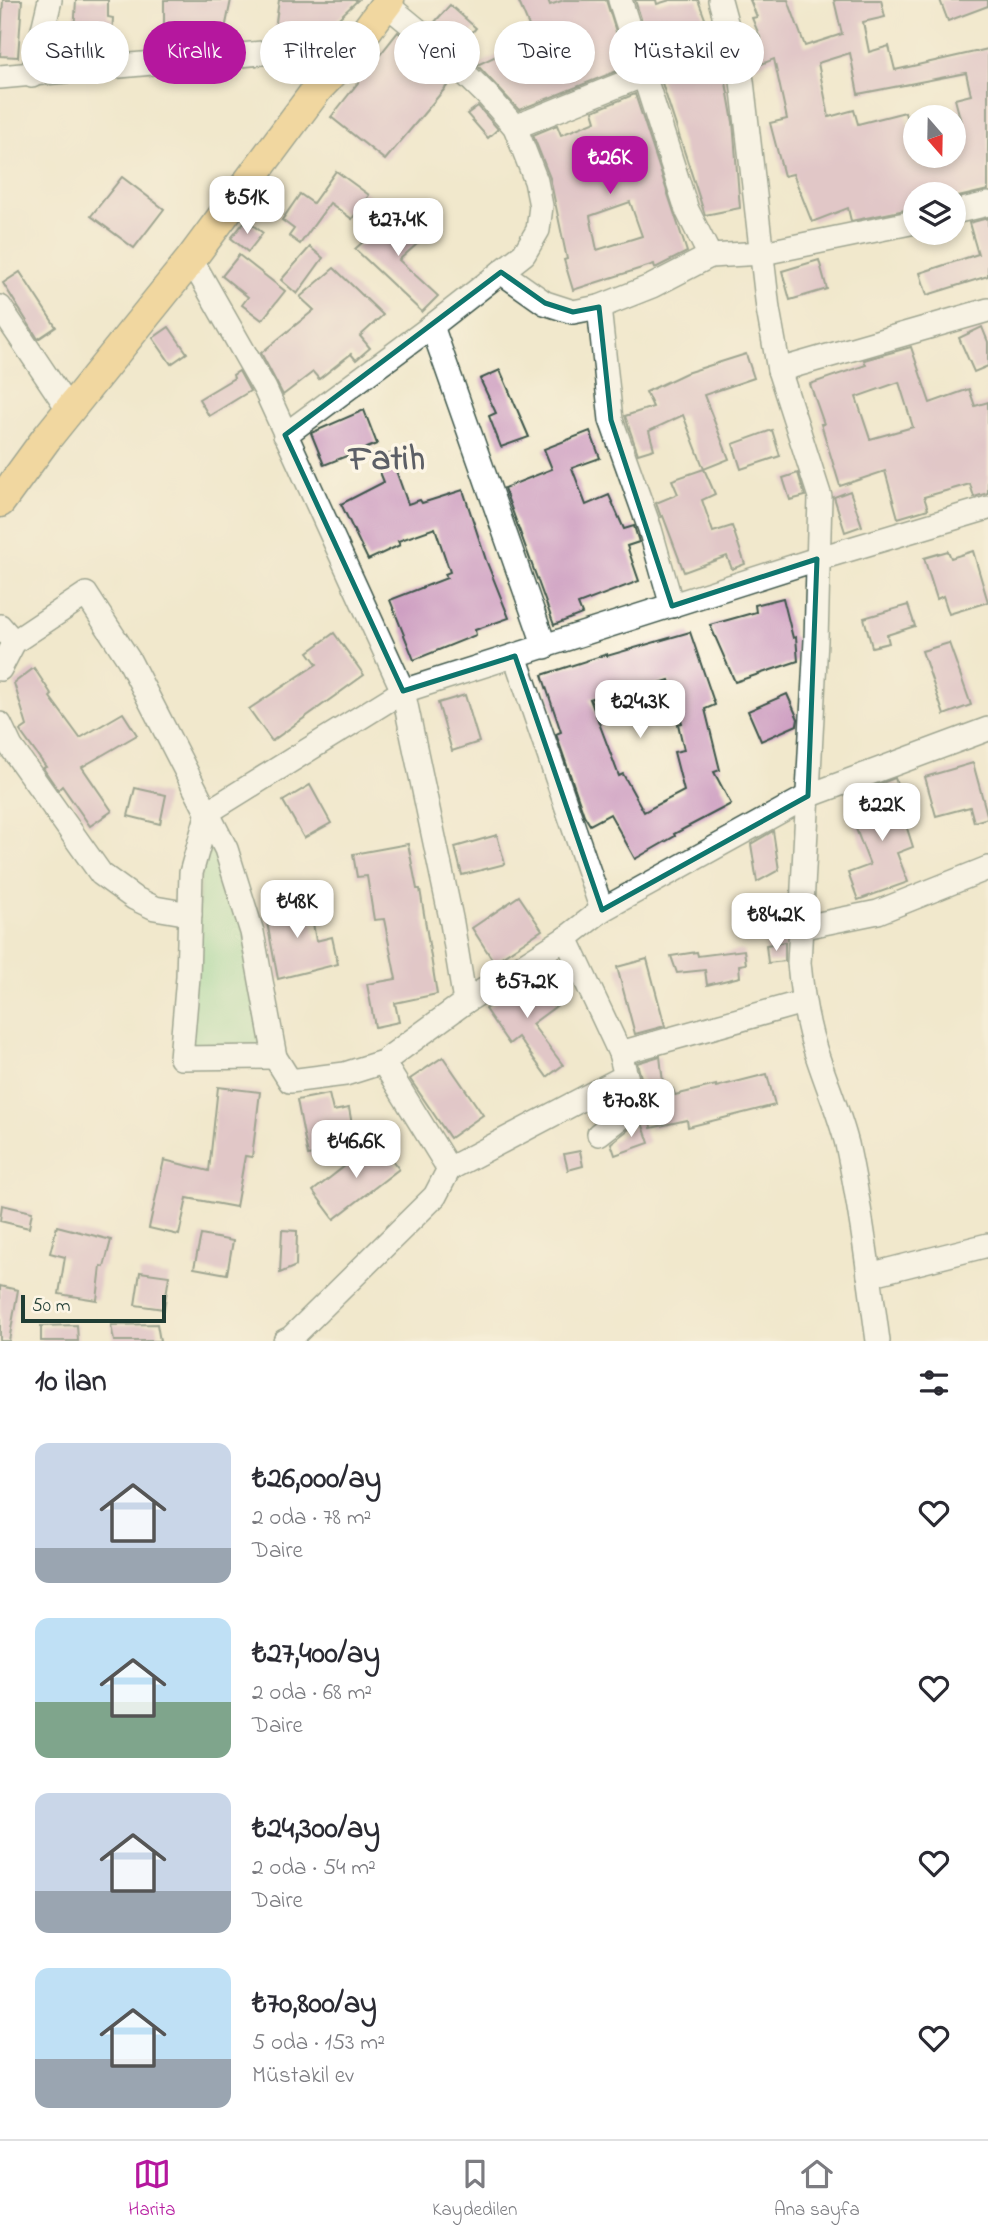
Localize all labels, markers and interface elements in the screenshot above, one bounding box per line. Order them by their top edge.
chip: Satılık [21,21,129,84]
chip: Kiralık [143,21,246,84]
chip: Filtreler [260,21,380,84]
chip: Yeni [394,21,480,84]
chip: Daire [494,21,595,84]
chip: Müstakil ev [609,21,764,84]
north arrow [903,105,966,168]
map controls [903,105,966,245]
pin: ₺26K [569,136,651,196]
text: ₺26K [588,142,632,175]
pin: ₺51K [206,176,288,236]
text: ₺51K [225,182,269,215]
button: layers [903,182,966,245]
pin: ₺27.4K [341,198,455,258]
text: ₺27.4K [369,204,427,237]
district label: Fatih [347,435,425,486]
pin: ₺24.3K [583,680,697,740]
text: ₺24.3K [611,686,669,719]
pin: ₺22K [841,784,923,843]
text: ₺22K [859,789,905,822]
pin: ₺48K [256,880,338,940]
text: ₺48K [277,886,317,919]
pin: ₺84.2K [719,894,833,953]
text: ₺84.2K [748,899,804,932]
pin: ₺57.2K [470,960,584,1020]
text: ₺57.2K [496,966,558,999]
pin: ₺70.8K [574,1080,688,1139]
text: ₺70.8K [603,1085,659,1118]
pin: ₺46.6K [299,1120,413,1180]
text: ₺46.6K [327,1126,385,1159]
scale bar [21,1292,166,1324]
text: 50 m [32,1293,71,1320]
text: 10 ilan [35,1361,106,1405]
icon: filters [915,1364,953,1402]
text: ₺26,000/ay [252,1458,381,1502]
icon: home [91,1471,175,1555]
icon: heart [915,1494,953,1532]
text: 2 oda · 78 m² [252,1502,371,1535]
text: Daire [252,1535,303,1568]
text: ₺27,400/ay [252,1633,380,1677]
icon: home [91,1646,175,1730]
icon: heart [915,1669,953,1707]
text: 2 oda · 68 m² [252,1677,372,1710]
text: Daire [252,1710,303,1743]
text: ₺24,300/ay [252,1808,380,1852]
icon: home [91,1821,175,1905]
icon: heart [915,1844,953,1882]
text: 2 oda · 54 m² [252,1852,376,1885]
text: Daire [252,1885,303,1918]
text: ₺70,800/ay [252,1983,377,2027]
icon: home [91,1996,175,2080]
icon: heart [915,2019,953,2057]
text: 5 oda · 153 m² [252,2027,385,2060]
text: Müstakil ev [252,2060,354,2093]
tab: Harita [128,2155,176,2224]
tab: Kaydedilen [432,2155,517,2224]
tab: Ana sayfa [774,2155,860,2224]

